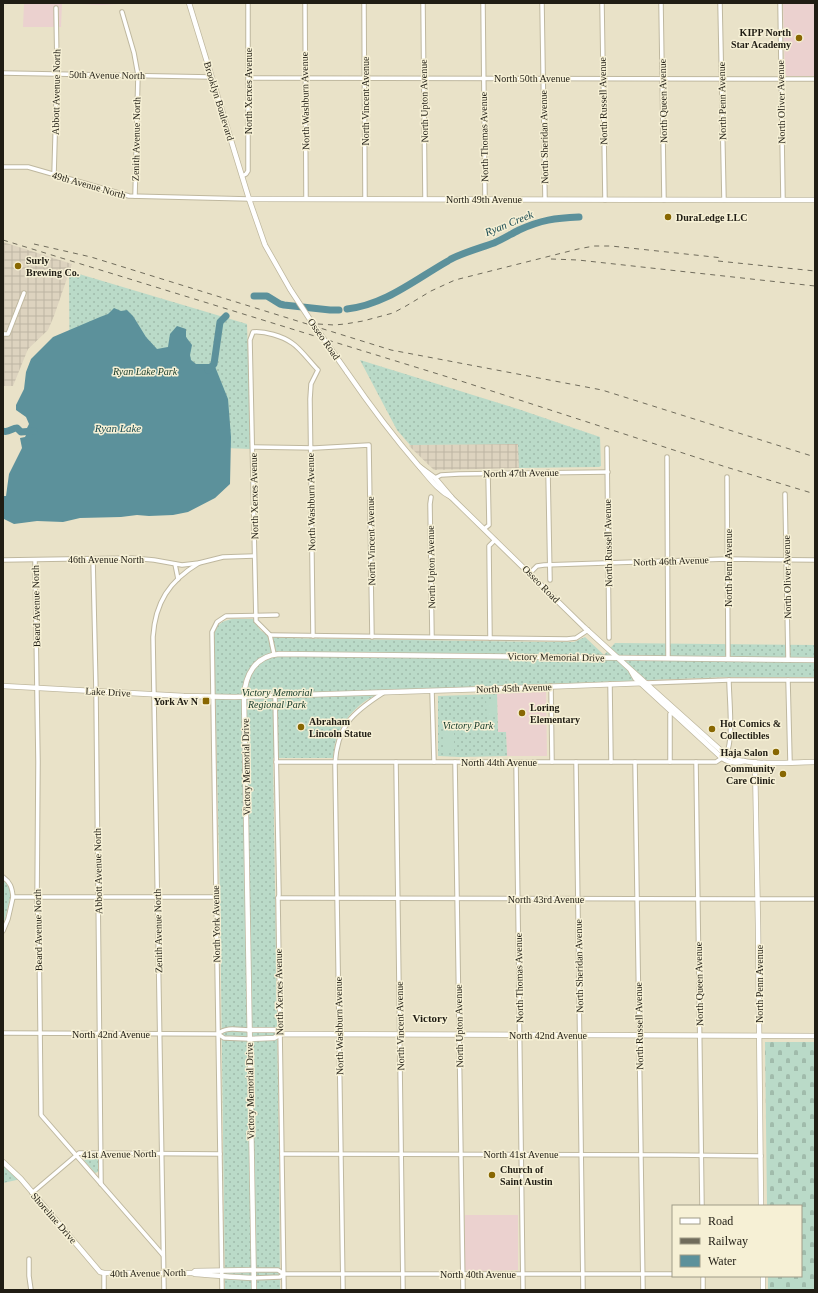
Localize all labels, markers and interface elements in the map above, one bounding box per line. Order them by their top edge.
place label: KIPP North Star Academy [731,27,791,50]
marker: KIPP North Star Academy [794,33,804,43]
street label: North Xerxes Avenue [243,47,254,134]
street label: Abbott Avenue North [50,49,62,135]
street label: North Washburn Avenue [299,51,311,150]
street label: North Vincent Avenue [360,56,371,146]
street label: North Russell Avenue [597,57,609,145]
street label: North Queen Avenue [657,58,669,143]
street label: North Upton Avenue [418,59,430,143]
street label: Brooklyn Boulevard [202,60,236,142]
street label: North Oliver Avenue [775,60,787,144]
street label: North Penn Avenue [716,61,728,140]
street label: 50th Avenue North [69,69,145,81]
street label: North 50th Avenue [494,73,571,84]
street label: North Sheridan Avenue [538,90,550,184]
street label: North Thomas Avenue [478,91,490,182]
street label: Zenith Avenue North [130,97,142,181]
street label: 49th Avenue North [51,169,127,201]
street label: North 49th Avenue [446,194,523,205]
water label: Ryan Creek [482,207,536,238]
marker: DuraLedge LLC [663,212,673,222]
place label: DuraLedge LLC [676,212,747,223]
place label: Surly Brewing Co. [26,255,80,278]
marker: Surly Brewing Co. [13,261,23,271]
street label: Osseo Road [306,316,342,362]
park label: Ryan Lake Park [112,366,178,377]
water label: Ryan Lake [94,422,141,434]
street label: North Xerxes Avenue [248,452,260,539]
street label: North Washburn Avenue [305,452,317,551]
street label: North 47th Avenue [483,467,560,479]
street label: North Vincent Avenue [365,496,377,586]
street label: North Russell Avenue [602,499,614,587]
street label: North Upton Avenue [425,525,437,609]
street label: North Penn Avenue [723,528,734,607]
street label: North Oliver Avenue [781,535,793,619]
street label: 46th Avenue North [68,554,144,565]
street label: North 46th Avenue [633,554,710,568]
street label: Osseo Road [520,563,562,605]
street label: Beard Avenue North [30,565,42,647]
street label: Victory Memorial Drive [507,651,605,663]
street label: North 45th Avenue [476,681,553,695]
street label: Lake Drive [85,685,131,699]
park label: Victory Memorial Regional Park [242,687,313,710]
place label: York Av N [154,696,199,707]
marker: York Av N [201,696,211,706]
place label: Loring Elementary [530,702,580,725]
marker: Loring Elementary [517,708,527,718]
place label: Abraham Lincoln Statue [309,716,372,739]
street label: Victory Memorial Drive [240,718,252,816]
place label: Hot Comics & Collectibles [720,718,781,741]
park label: Victory Park [443,720,494,731]
marker: Abraham Lincoln Statue [296,722,306,732]
marker: Hot Comics & Collectibles [707,724,717,734]
place label: Haja Salon [720,747,768,758]
marker: Haja Salon [771,747,781,757]
street label: North 44th Avenue [461,757,538,768]
place label: Community Care Clinic [724,763,776,786]
marker: Community Care Clinic [778,769,788,779]
street label: Abbott Avenue North [92,828,104,914]
street label: North York Avenue [210,885,222,963]
street label: Beard Avenue North [32,889,44,971]
street label: Zenith Avenue North [152,889,164,973]
street label: North 43rd Avenue [508,894,585,905]
street label: North Sheridan Avenue [573,919,585,1013]
street label: North Thomas Avenue [513,932,525,1023]
street label: North Queen Avenue [693,941,705,1026]
street label: North Penn Avenue [754,944,765,1023]
street label: North Xerxes Avenue [273,948,285,1035]
street label: North Washburn Avenue [333,976,345,1075]
street label: North Vincent Avenue [394,981,406,1071]
street label: North Russell Avenue [633,982,645,1070]
street label: North Upton Avenue [453,984,465,1068]
district label: Victory [412,1012,448,1024]
street label: North 42nd Avenue [72,1029,151,1040]
street label: North 42nd Avenue [509,1030,588,1041]
street label: Victory Memorial Drive [244,1042,256,1140]
street label: 41st Avenue North [82,1148,156,1160]
street label: North 41st Avenue [484,1149,559,1160]
place label: Church of Saint Austin [500,1164,553,1187]
marker: Church of Saint Austin [487,1170,497,1180]
street label: Shoreline Drive [29,1190,79,1246]
legend [672,1205,802,1277]
text: Road [708,1214,733,1228]
text: Railway [708,1234,748,1248]
text: Water [708,1254,736,1268]
street label: 40th Avenue North [110,1267,186,1279]
street label: North 40th Avenue [440,1269,517,1280]

